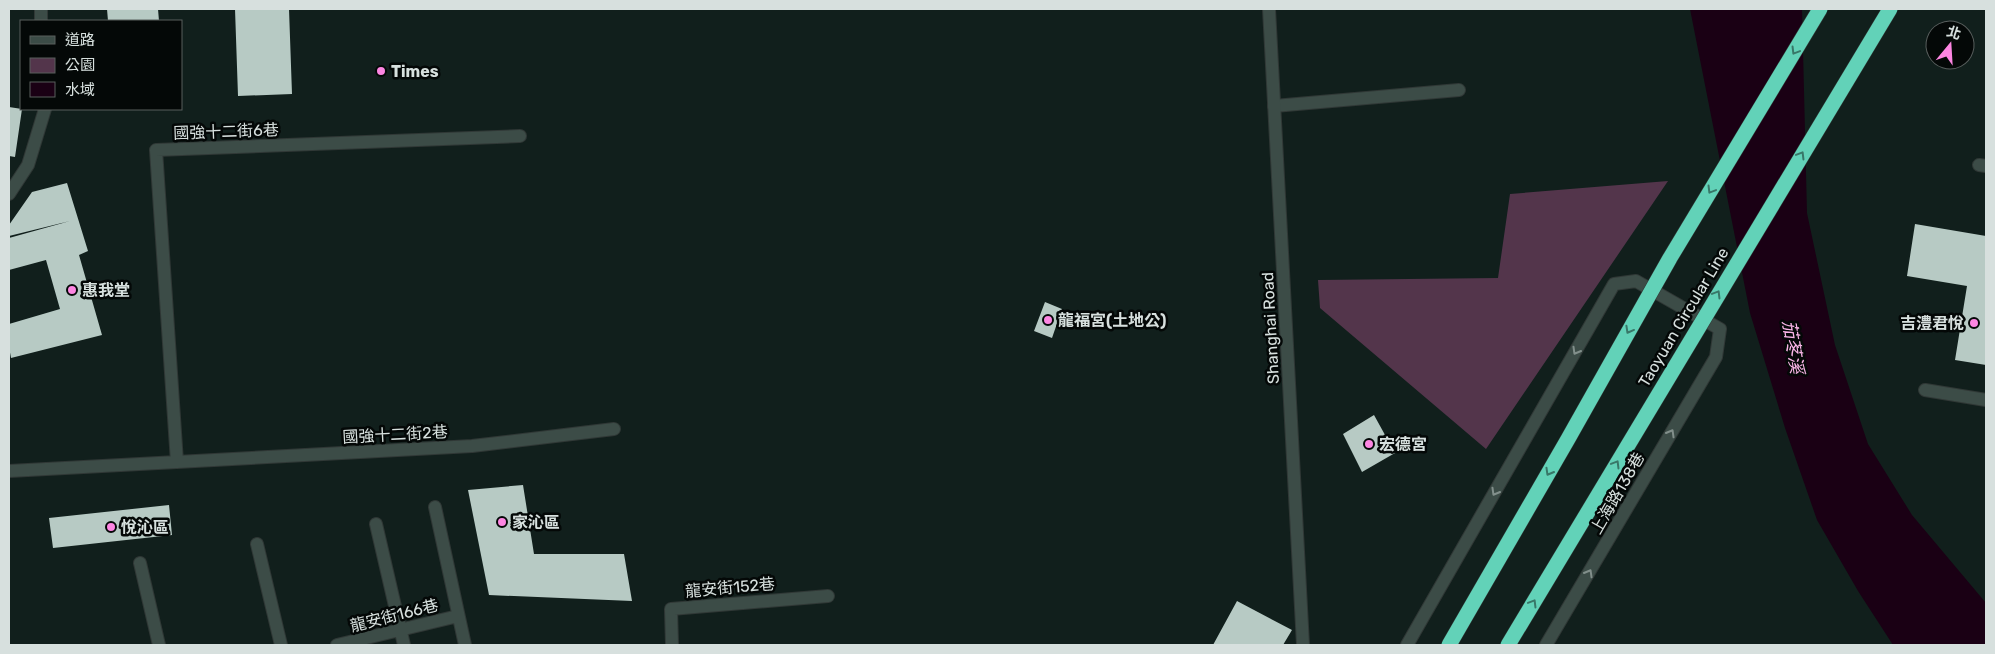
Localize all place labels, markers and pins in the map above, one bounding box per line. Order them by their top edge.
place label: Times [391,62,439,81]
marker: Times [375,65,387,77]
place label: 惠我堂 [82,281,130,300]
marker: 惠我堂 [66,284,78,296]
place label: 龍福宮(土地公) [1058,311,1166,330]
marker: 龍福宮(土地公) [1042,314,1054,326]
place label: 吉澧君悅 [1900,314,1964,333]
marker: 吉澧君悅 [1968,317,1980,329]
place label: 宏德宮 [1379,435,1427,454]
marker: 宏德宮 [1363,438,1375,450]
place label: 家沁區 [512,513,560,532]
marker: 家沁區 [496,516,508,528]
place label: 悅沁區 [121,518,169,537]
marker: 悅沁區 [105,521,117,533]

